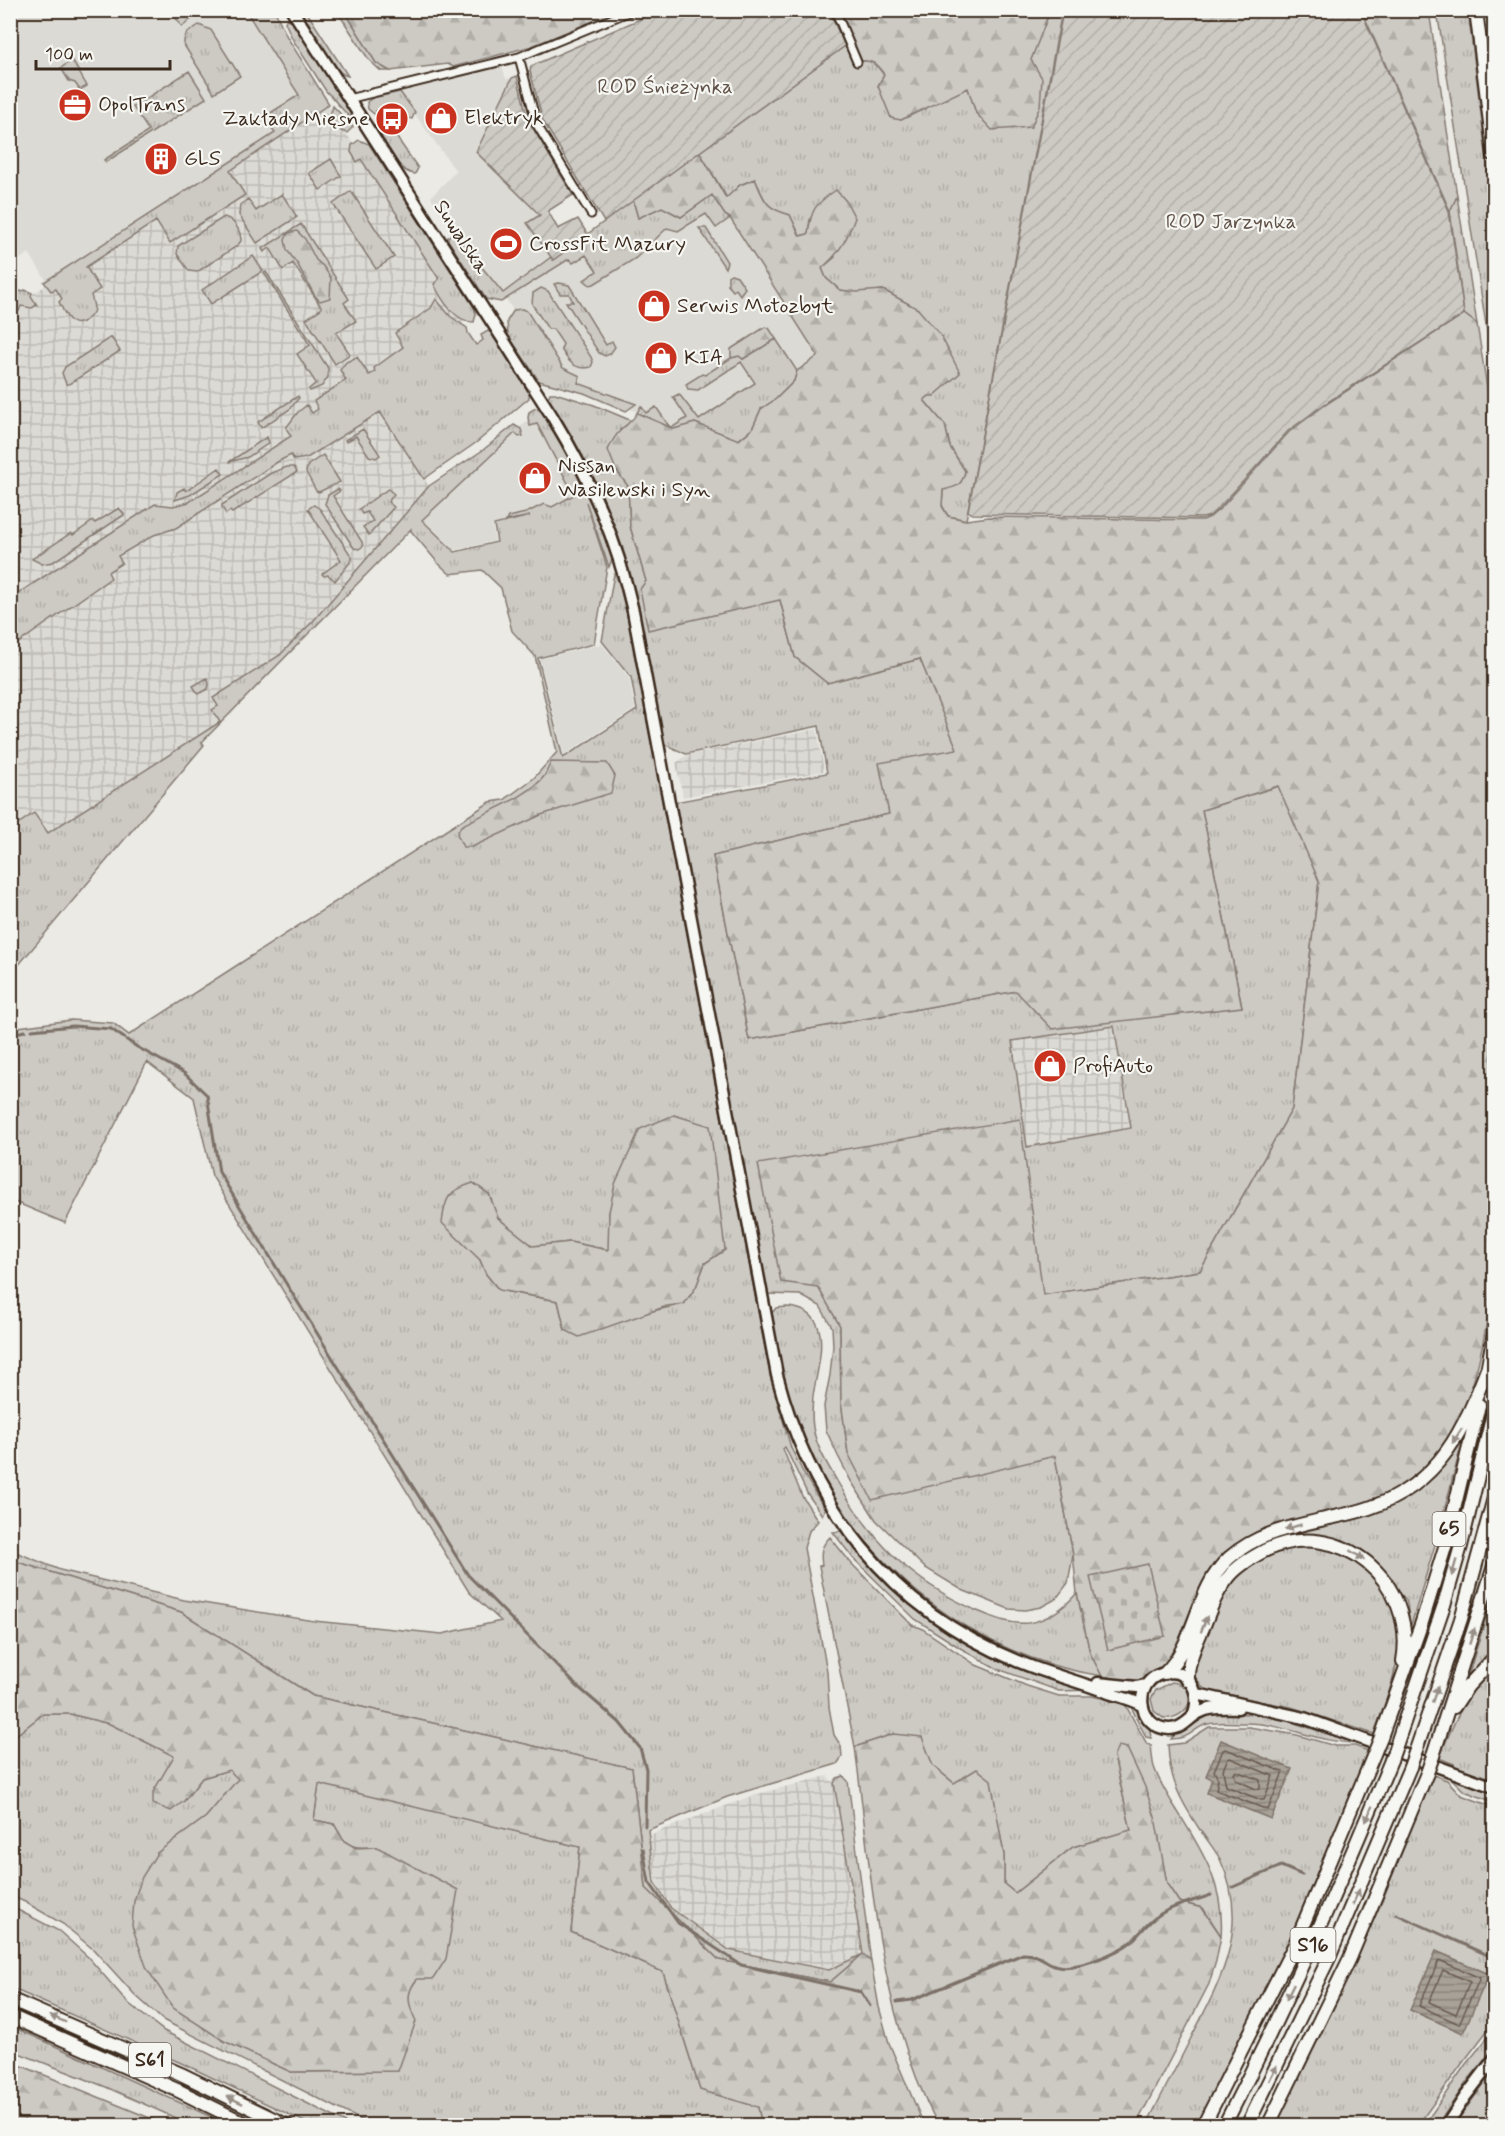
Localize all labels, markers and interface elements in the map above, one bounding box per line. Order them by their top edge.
scale bar [36,33,170,71]
text: 100 m [45,43,93,67]
park label: ROD Śnieżynka [597,73,733,101]
office icon: OpolTrans [57,87,93,123]
place label: OpolTrans [98,91,185,119]
shop icon: Elektryk [423,100,459,136]
bus stop icon: Zakłady Mięsne [374,101,410,137]
place label: Elektryk [464,104,543,132]
place label: Zakłady Mięsne [222,105,369,133]
building icon: GLS [143,141,179,177]
place label: GLS [184,145,221,173]
street label: Suwalska [427,195,496,280]
park label: ROD Jarzynka [1166,208,1296,236]
sports icon: CrossFit Mazury [488,226,524,262]
place label: CrossFit Mazury [529,230,686,258]
shop icon: Serwis Motozbyt [636,288,672,324]
place label: Serwis Motozbyt [677,292,834,320]
shop icon: KIA [643,340,679,376]
place label: KIA [684,344,723,372]
place label: Nissan Wasilewski i Syn [558,452,711,504]
shop icon: Nissan Wasilewski i Syn [517,460,553,496]
shop icon: ProfiAuto [1032,1048,1068,1084]
place label: ProfiAuto [1073,1052,1153,1080]
one-way arrow [1452,1428,1463,1444]
road number: 65 [1432,1512,1466,1546]
one-way arrow [1284,1522,1302,1532]
one-way arrow [1349,1550,1365,1561]
one-way arrow [1449,1560,1458,1578]
one-way arrow [1200,1615,1209,1633]
one-way arrow [1468,1627,1478,1645]
one-way arrow [1431,1685,1440,1703]
one-way arrow [1364,1805,1373,1823]
one-way arrow [1351,1887,1361,1905]
road number: S16 [1290,1928,1336,1962]
one-way arrow [1285,1984,1295,2001]
one-way arrow [48,2014,66,2024]
road number: S61 [129,2043,171,2077]
one-way arrow [1269,2065,1278,2082]
one-way arrow [226,2095,243,2105]

